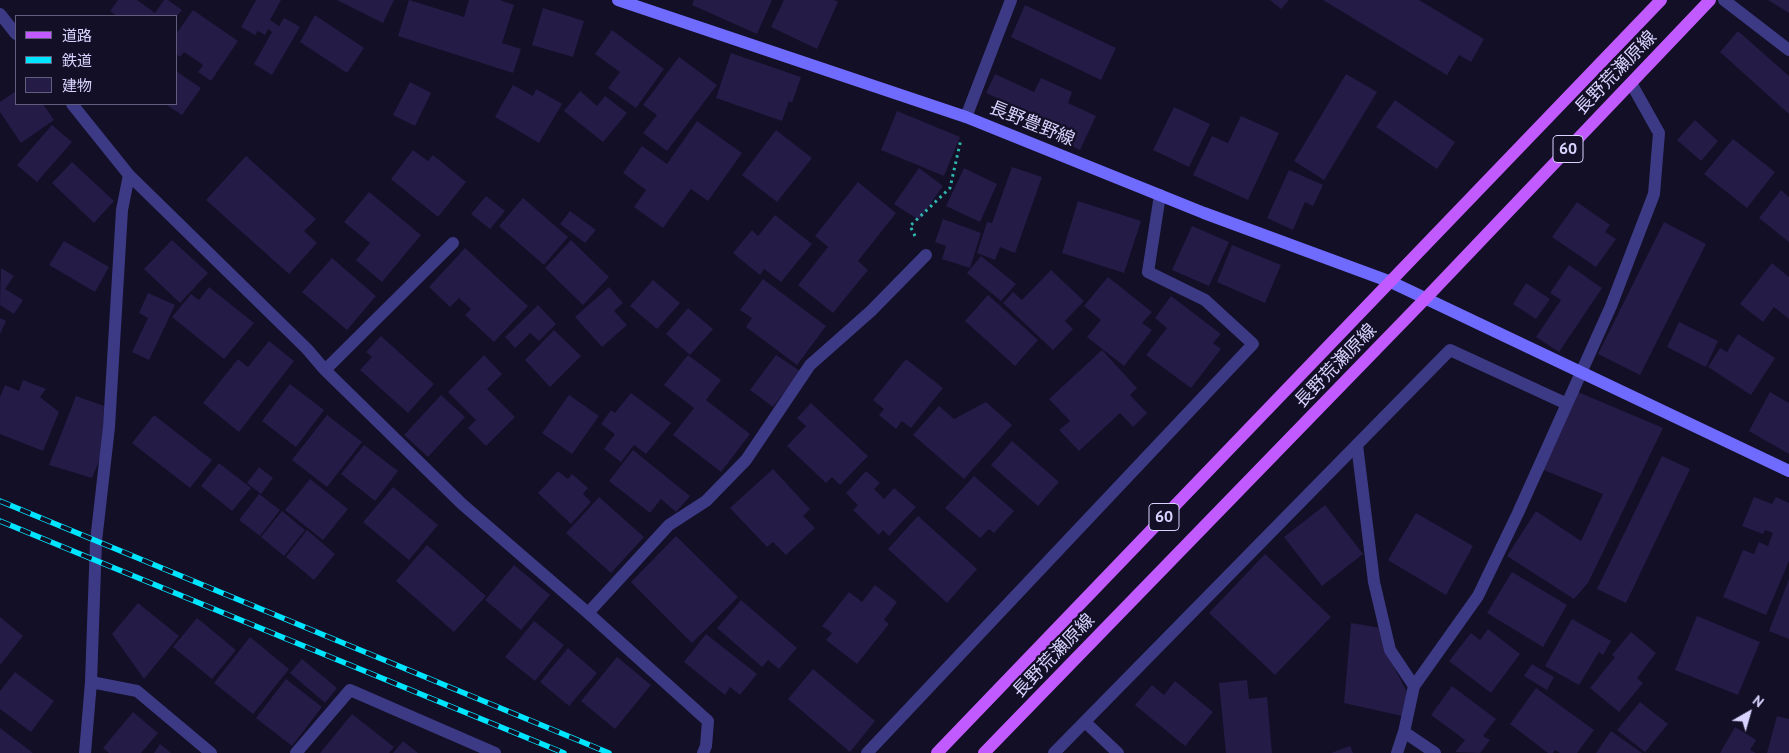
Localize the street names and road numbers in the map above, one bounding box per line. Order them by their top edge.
street label: 長野荒瀬原線 [1571,27,1661,119]
street label: 長野豊野線 [986,97,1078,151]
road number: 60 [1553,136,1583,162]
street label: 長野荒瀬原線 [1291,320,1381,412]
road number: 60 [1149,504,1179,530]
street label: 長野荒瀬原線 [1009,610,1099,702]

